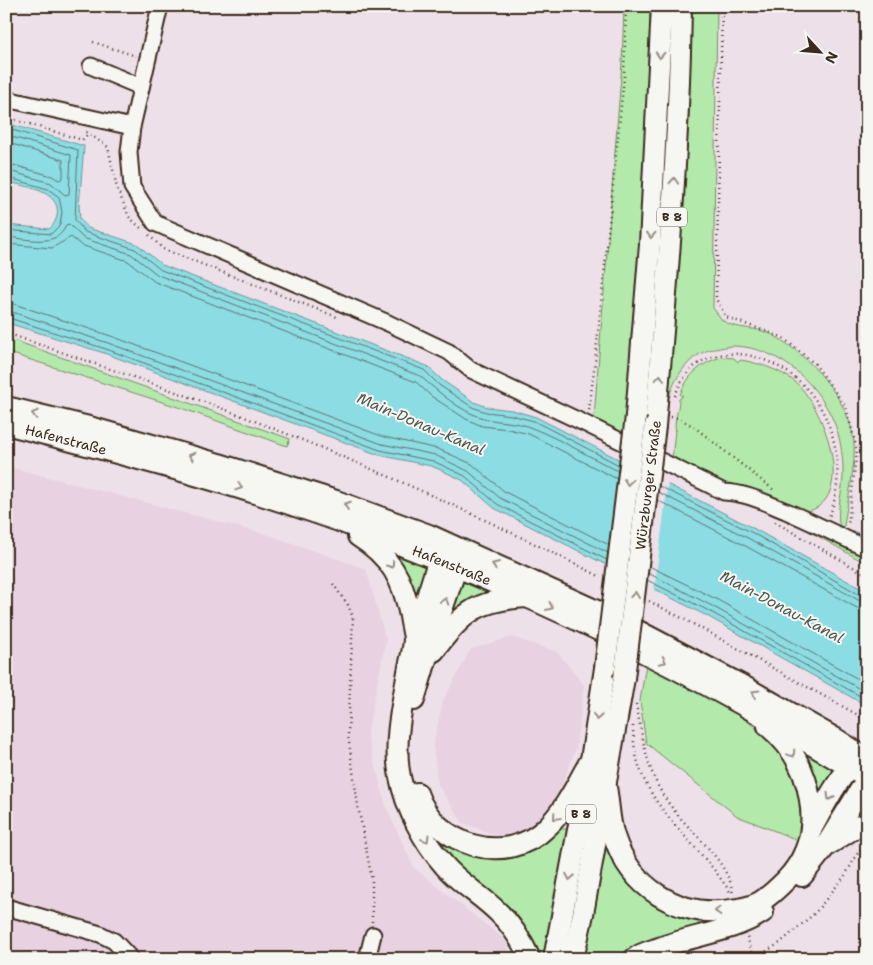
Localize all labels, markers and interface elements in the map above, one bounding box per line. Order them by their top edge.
north arrow [796,28,846,78]
text: N [821,49,842,67]
one-way arrow [655,51,666,59]
one-way arrow [669,177,679,184]
road number: B 8 [657,208,687,226]
one-way arrow [645,231,656,239]
one-way arrow [654,373,665,381]
water label: Main-Donau-Kanal [354,388,488,460]
one-way arrow [30,409,39,420]
street label: Würzburger Straße [631,419,665,551]
street label: Hafenstraße [23,420,109,459]
one-way arrow [187,451,196,462]
one-way arrow [623,478,634,486]
one-way arrow [234,482,243,492]
one-way arrow [343,501,352,511]
street label: Hafenstraße [410,541,494,589]
one-way arrow [385,559,394,569]
one-way arrow [491,561,500,571]
water label: Main-Donau-Kanal [717,566,847,648]
one-way arrow [629,591,639,600]
one-way arrow [439,597,449,606]
one-way arrow [545,600,554,611]
one-way arrow [658,655,667,665]
one-way arrow [752,690,761,700]
one-way arrow [593,712,603,721]
one-way arrow [786,748,795,757]
one-way arrow [826,791,836,800]
road number: B 8 [566,804,596,824]
one-way arrow [553,811,562,820]
one-way arrow [419,833,429,842]
one-way arrow [565,872,575,881]
one-way arrow [714,906,722,917]

